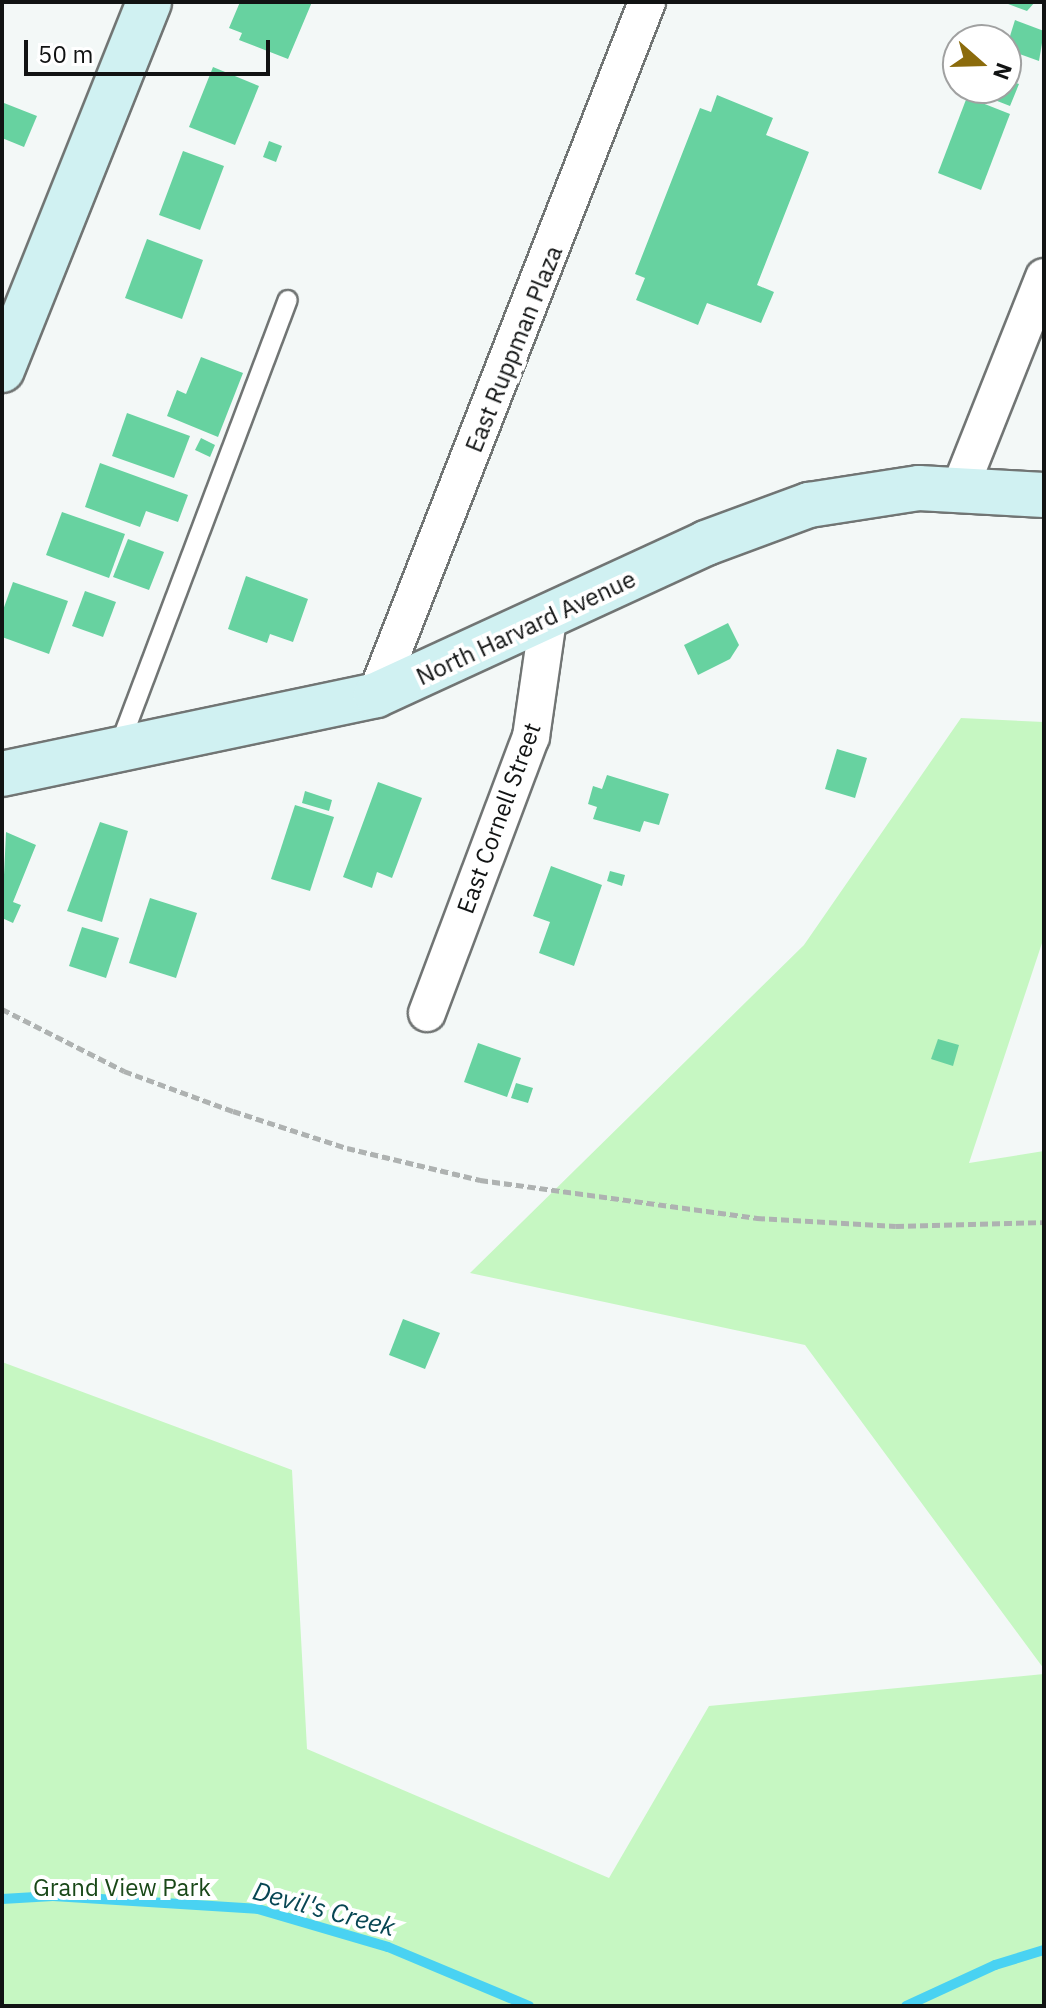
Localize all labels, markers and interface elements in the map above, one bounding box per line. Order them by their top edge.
scale bar [28,24,274,74]
north arrow [942,24,1022,104]
text: 50 m [38,38,93,70]
text: N [987,59,1019,84]
street label: East Ruppman Plaza [459,242,569,456]
street label: North Harvard Avenue [412,565,640,691]
street label: East Cornell Street [451,719,547,917]
park label: Grand View Park [33,1874,211,1902]
water label: Devil's Creek [250,1875,398,1943]

